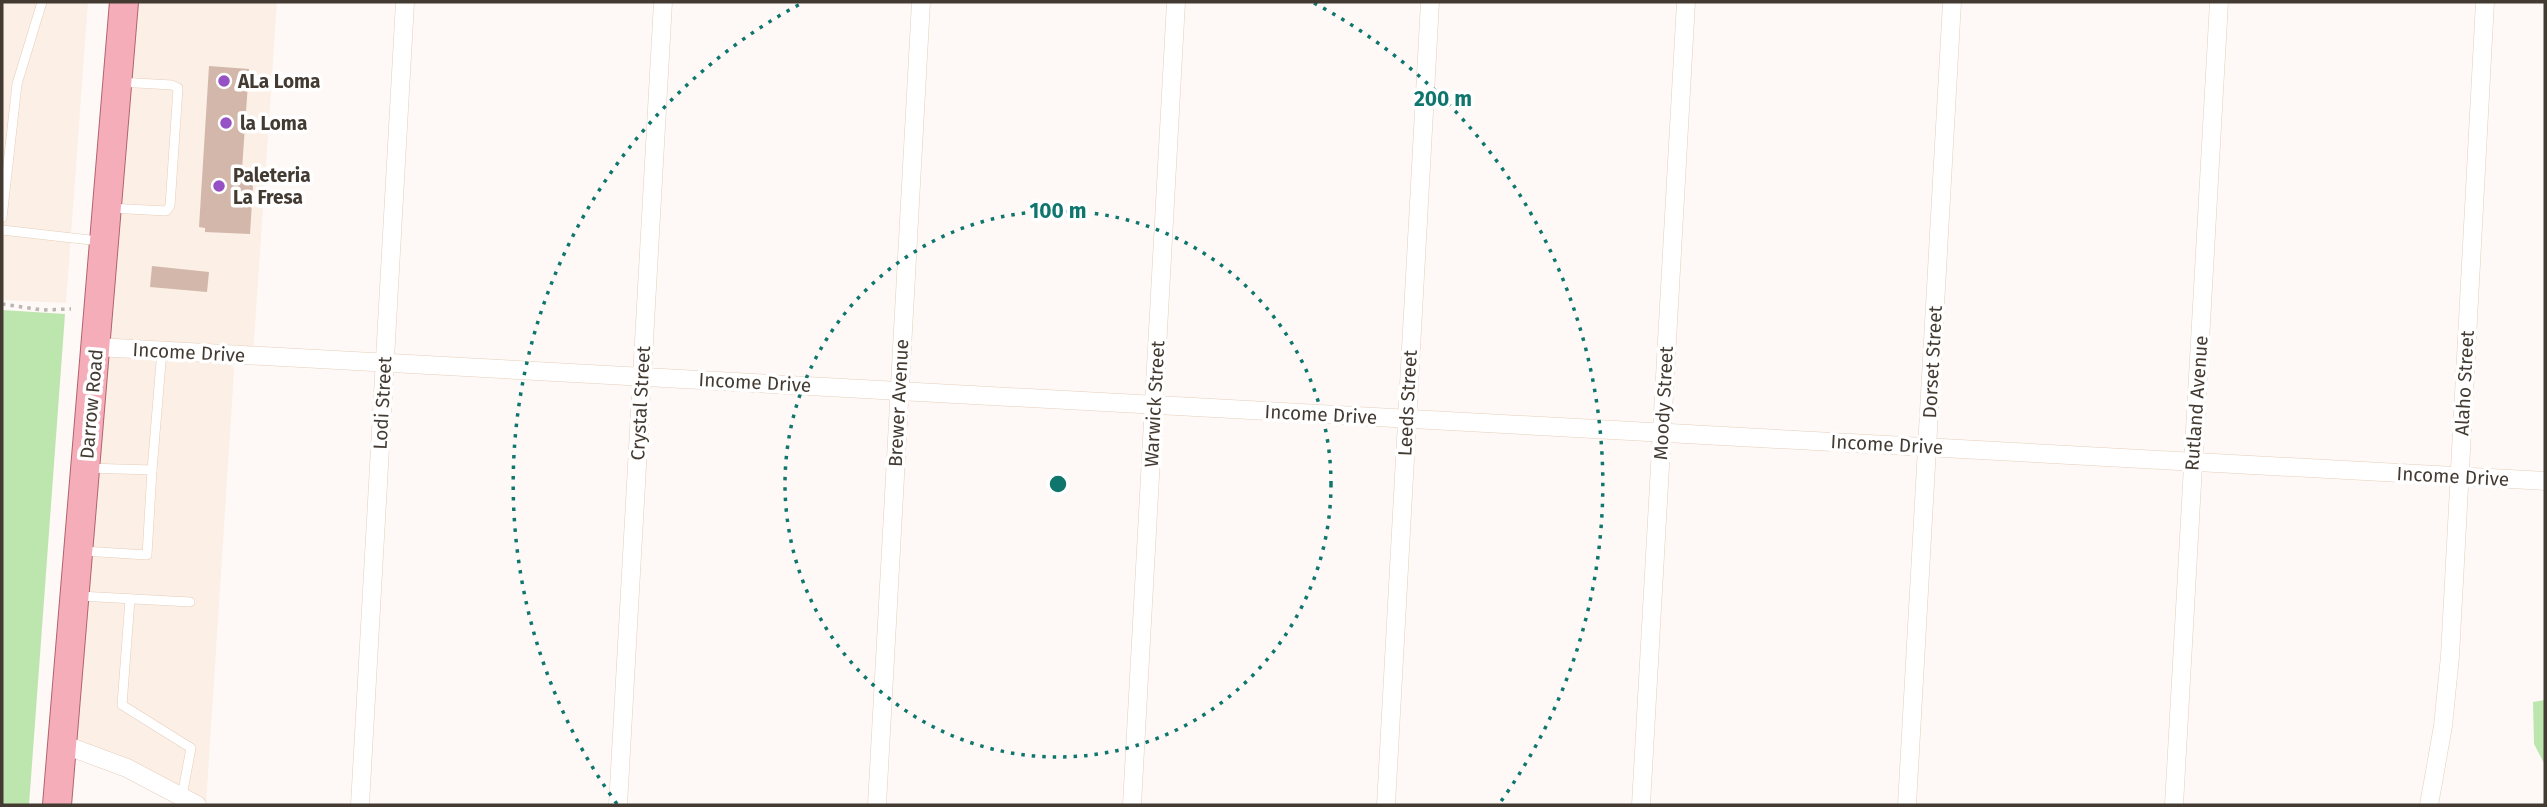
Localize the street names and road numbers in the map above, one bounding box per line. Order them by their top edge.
street label: Dorset Street [1918,305,1947,419]
street label: Alaho Street [2450,330,2479,436]
street label: Rutland Avenue [2180,335,2213,471]
street label: Income Drive [132,338,246,367]
street label: Brewer Avenue [884,338,913,468]
street label: Warwick Street [1140,340,1169,468]
street label: Crystal Street [626,345,655,461]
street label: Moody Street [1649,345,1678,461]
street label: Darrow Road [75,348,108,460]
street label: Leeds Street [1393,349,1422,457]
street label: Lodi Street [369,356,396,450]
street label: Income Drive [698,368,812,397]
street label: Income Drive [1264,400,1378,429]
street label: Income Drive [1830,430,1944,459]
street label: Income Drive [2396,462,2510,491]

